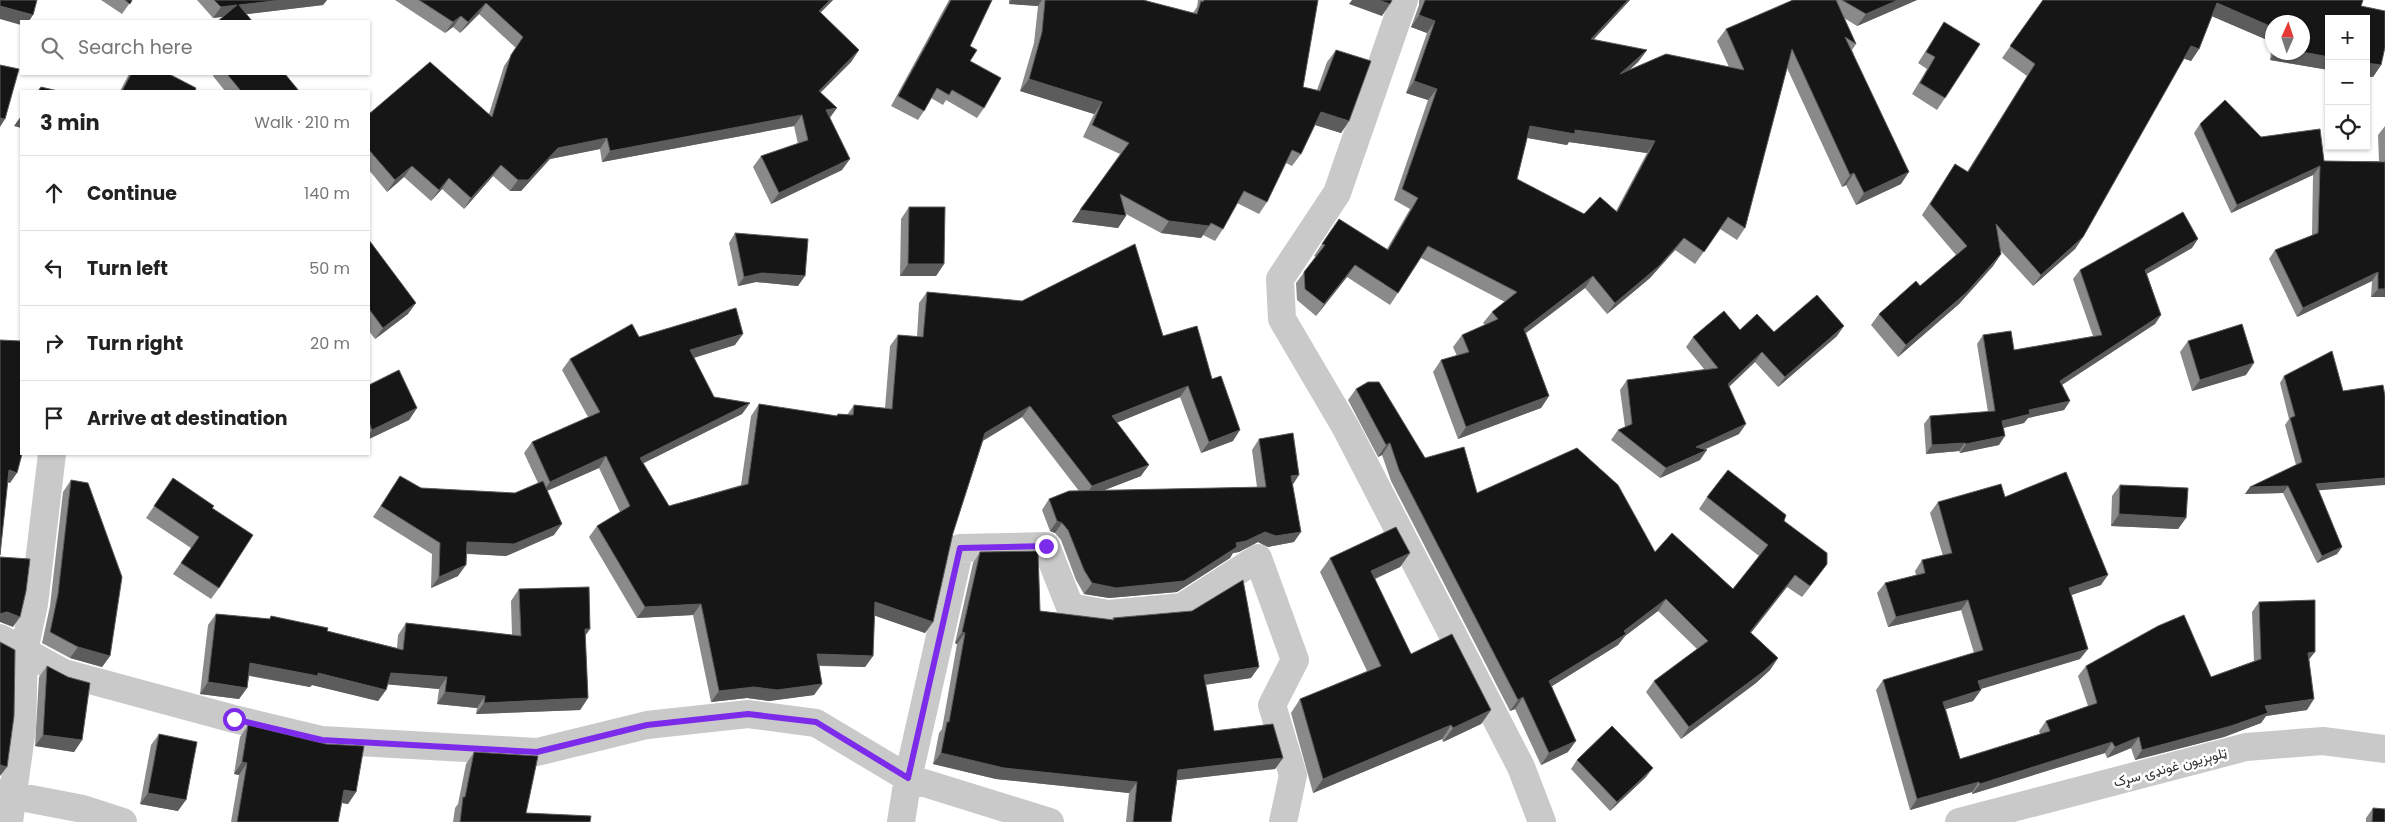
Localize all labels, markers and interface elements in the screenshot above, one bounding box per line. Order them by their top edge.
north arrow [2265,15,2310,60]
map controls [2325,15,2370,150]
button: + [2325,15,2370,60]
search box [20,20,370,75]
icon: search [38,34,66,62]
text: Search here [78,34,192,61]
button: − [2325,60,2370,105]
button: locate [2325,105,2370,150]
text: 3 min [40,108,100,137]
text: Walk · 210 m [254,111,350,134]
icon: ahead [40,179,68,207]
text: Continue [87,180,177,207]
text: 140 m [304,182,350,205]
icon: left [40,254,68,282]
text: Turn left [87,255,168,282]
text: 50 m [309,257,350,280]
icon: right [40,329,68,357]
text: Turn right [87,330,183,357]
text: 20 m [310,332,350,355]
icon: arrive [40,404,68,432]
text: Arrive at destination [87,405,288,432]
route end [1035,535,1058,558]
route start [223,708,246,731]
street label: ټلوېزيون غونډۍ سړک [2111,742,2229,792]

